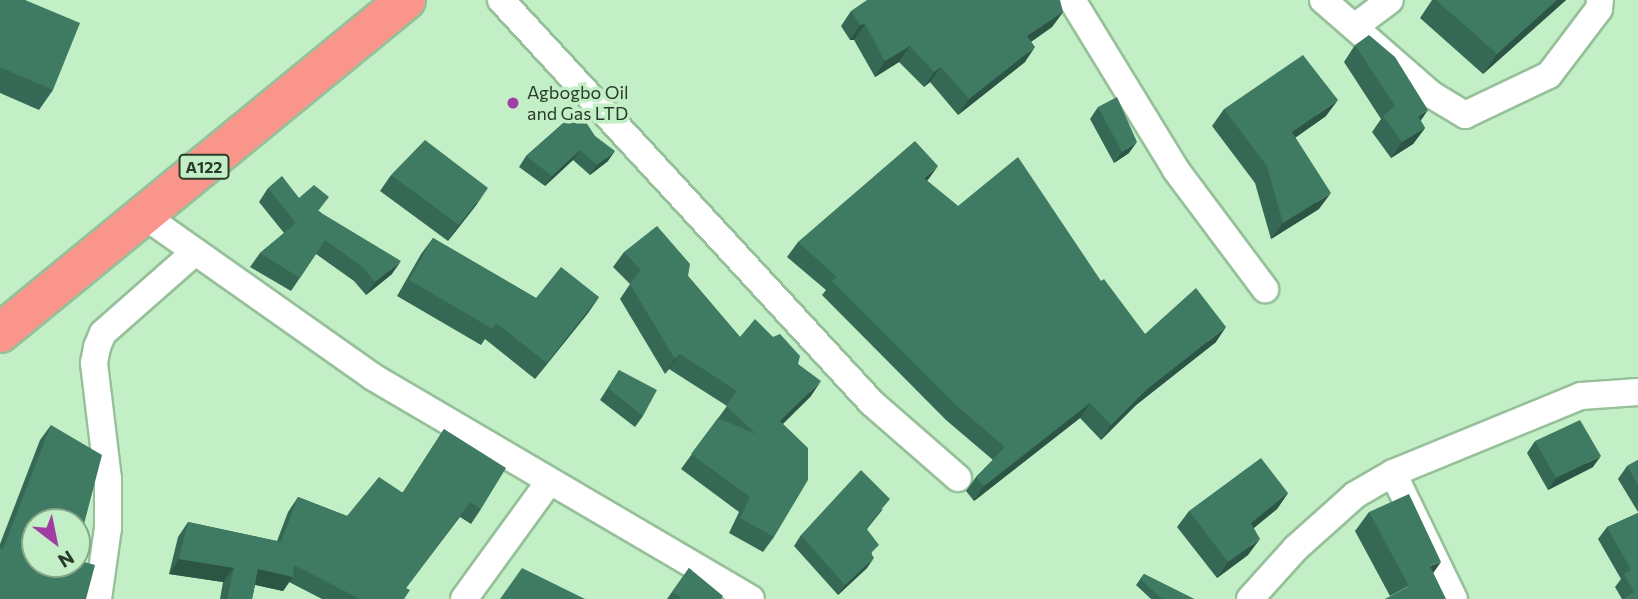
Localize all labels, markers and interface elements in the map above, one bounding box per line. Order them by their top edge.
place label: Agbogbo Oil and Gas LTD [527,82,629,124]
marker: Agbogbo Oil and Gas LTD [505,95,521,111]
road number: A122 [178,154,230,180]
north arrow [21,508,91,578]
text: N [54,546,78,573]

